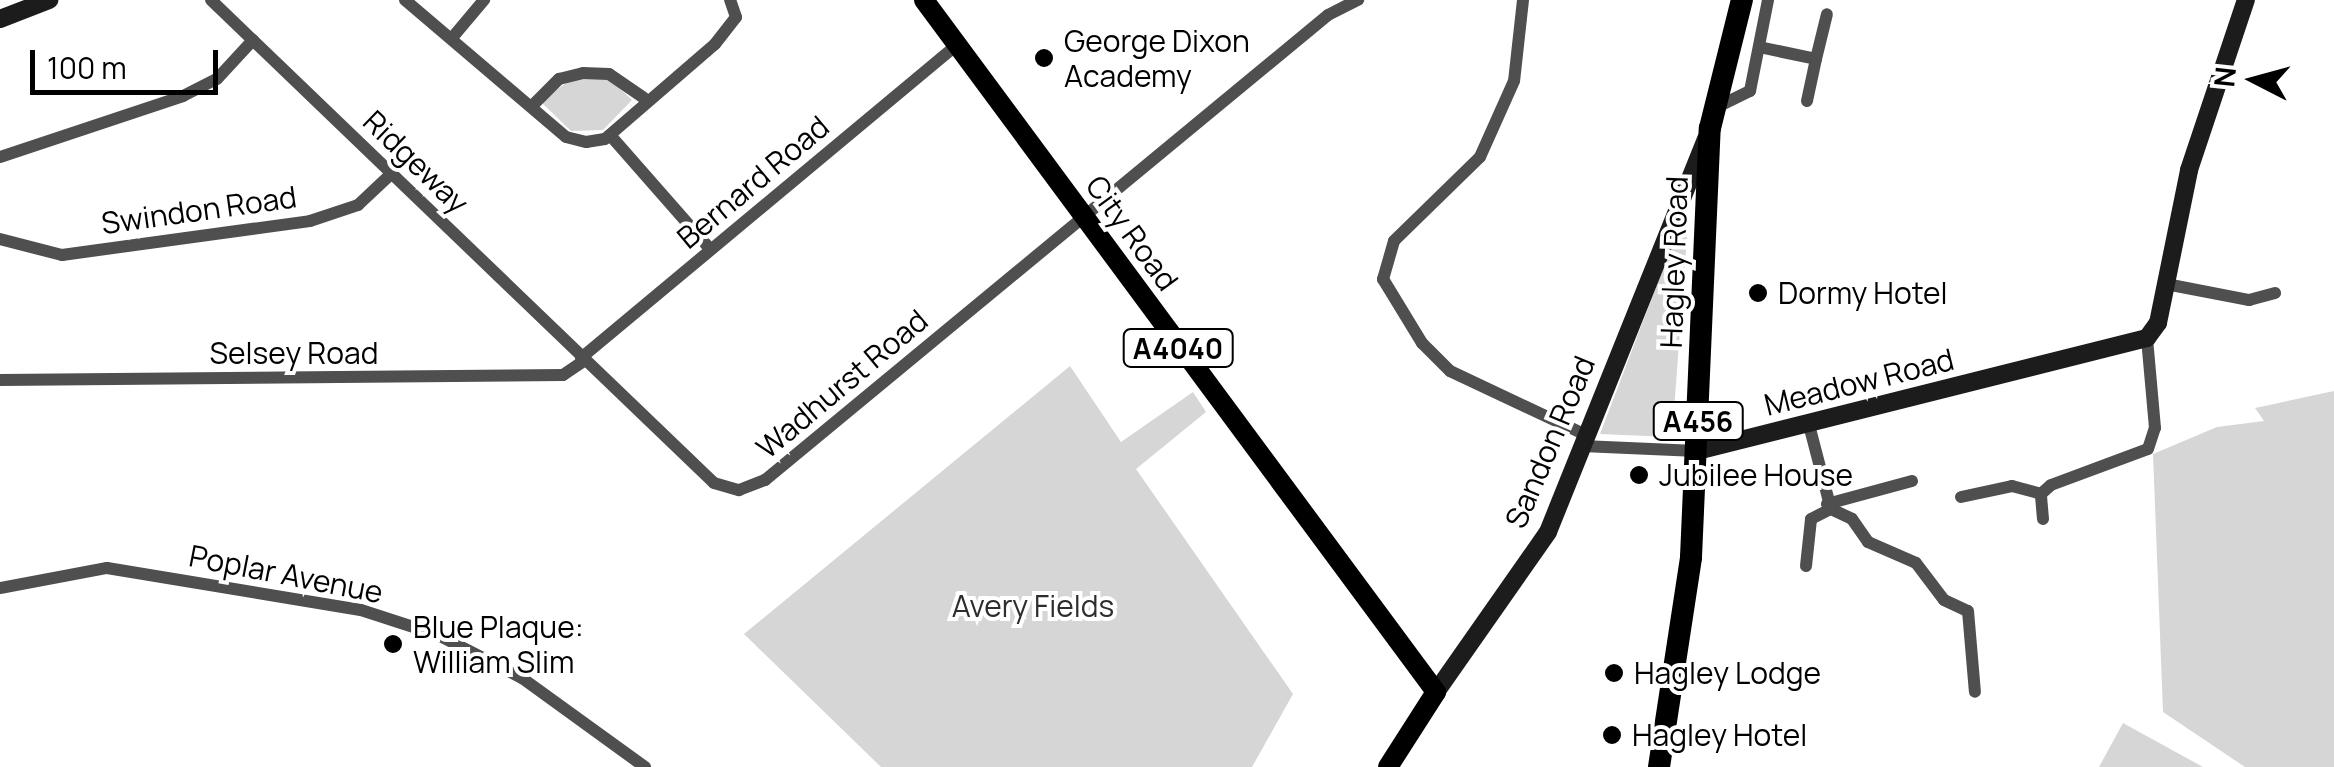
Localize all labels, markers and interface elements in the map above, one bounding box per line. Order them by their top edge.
place label: George Dixon Academy [1064,23,1250,94]
scale bar [35,30,222,92]
north arrow [2204,30,2304,130]
text: 100 m [47,47,127,88]
marker: George Dixon Academy [1033,47,1055,69]
text: N [2204,65,2244,89]
street label: Ridgeway [356,103,476,221]
street label: Bernard Road [670,108,836,256]
street label: City Road [1078,169,1186,297]
street label: Hagley Road [1653,175,1695,349]
street label: Swindon Road [99,178,299,242]
place label: Dormy Hotel [1778,275,1948,311]
marker: Dormy Hotel [1747,282,1769,304]
street label: Wadhurst Road [749,302,935,466]
road number: A4040 [1120,325,1236,371]
street label: Selsey Road [210,335,378,371]
street label: Meadow Road [1760,341,1958,423]
street label: Sandon Road [1498,351,1602,533]
road number: A456 [1650,398,1746,444]
place label: Jubilee House [1659,457,1853,493]
marker: Jubilee House [1628,464,1650,486]
street label: Poplar Avenue [186,538,386,610]
park label: Avery Fields [952,588,1114,624]
place label: Blue Plaque: William Slim [413,609,584,680]
marker: Blue Plaque: William Slim [382,633,404,655]
place label: Hagley Lodge [1634,655,1821,691]
marker: Hagley Lodge [1603,662,1625,684]
place label: Hagley Hotel [1632,717,1807,753]
marker: Hagley Hotel [1601,724,1623,746]

